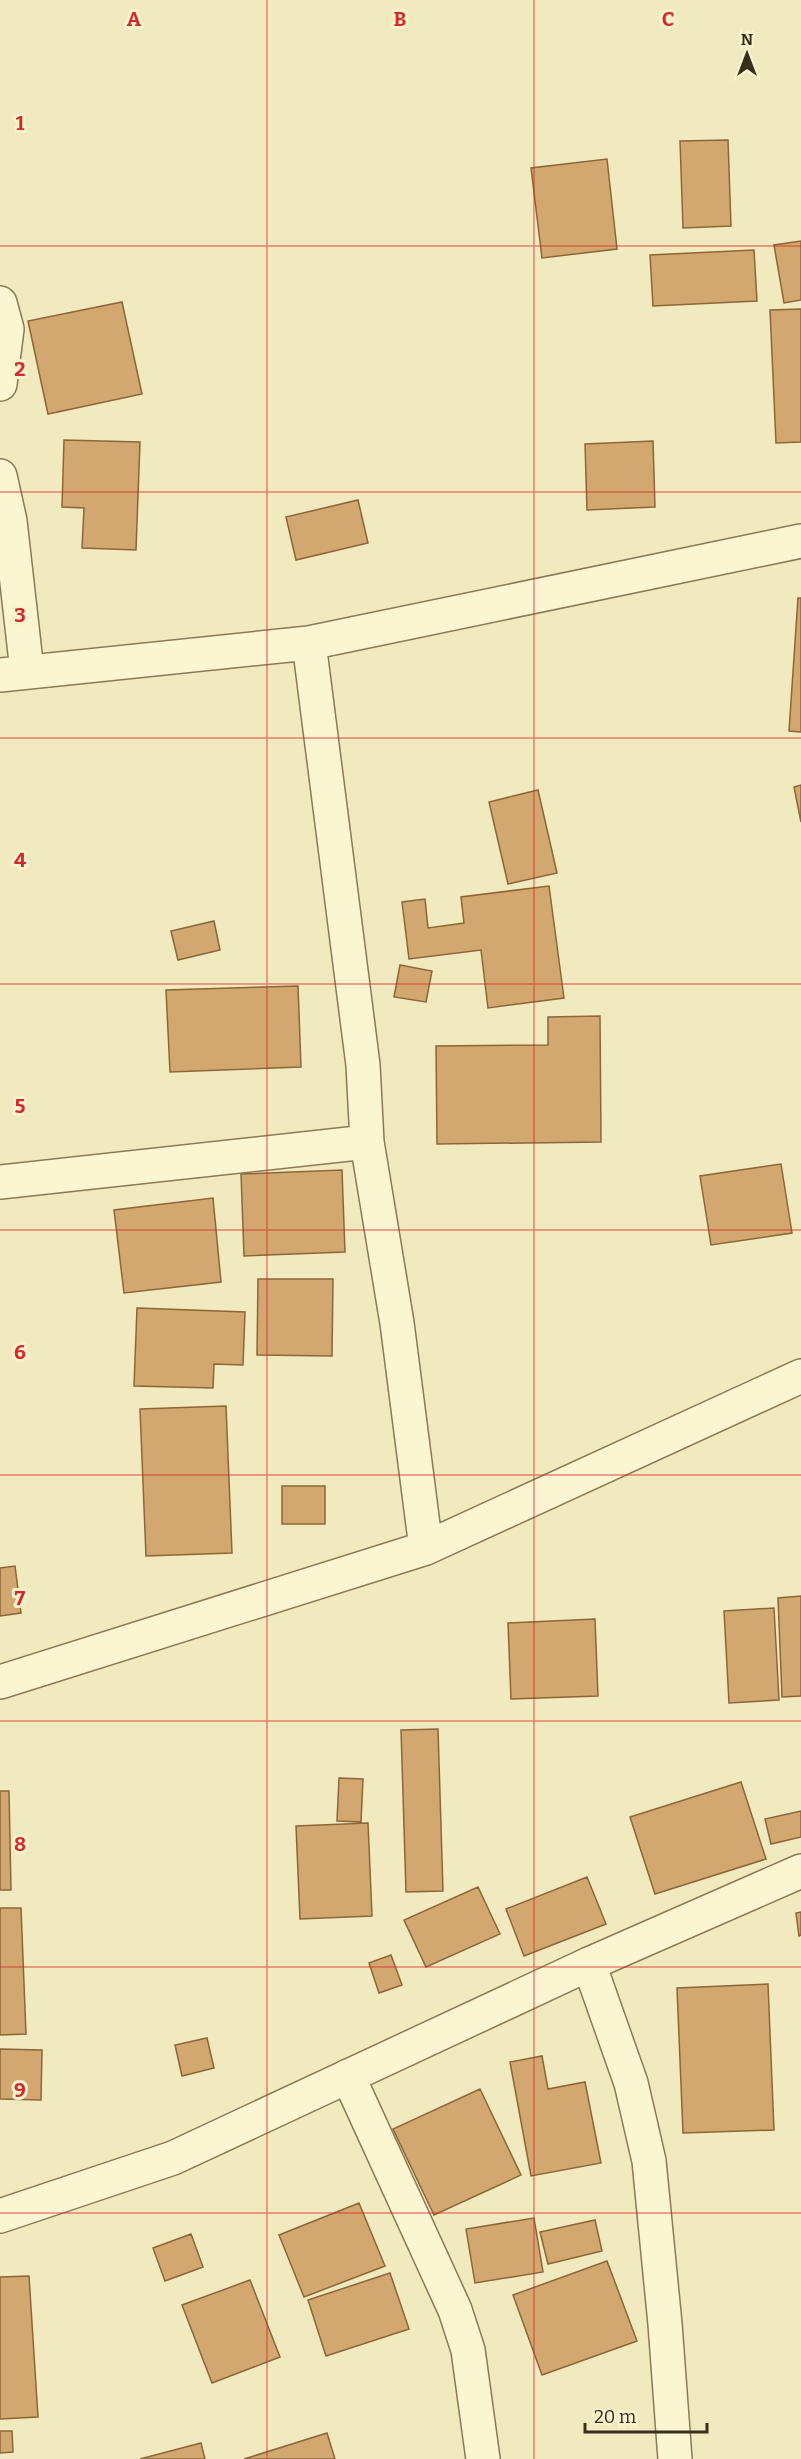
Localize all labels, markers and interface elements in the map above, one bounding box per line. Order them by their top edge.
text: A [127,7,142,31]
text: B [394,7,407,31]
text: C [662,7,674,31]
north arrow [717,24,777,84]
text: N [741,30,753,49]
text: 1 [16,111,25,135]
text: 2 [14,357,26,381]
text: 3 [14,603,26,627]
text: 4 [14,848,26,872]
text: 5 [15,1094,26,1118]
text: 6 [14,1340,26,1364]
text: 7 [15,1586,26,1610]
text: 8 [14,1832,26,1856]
text: 9 [14,2078,26,2102]
scale bar [585,2396,706,2434]
text: 20 m [594,2406,636,2428]

